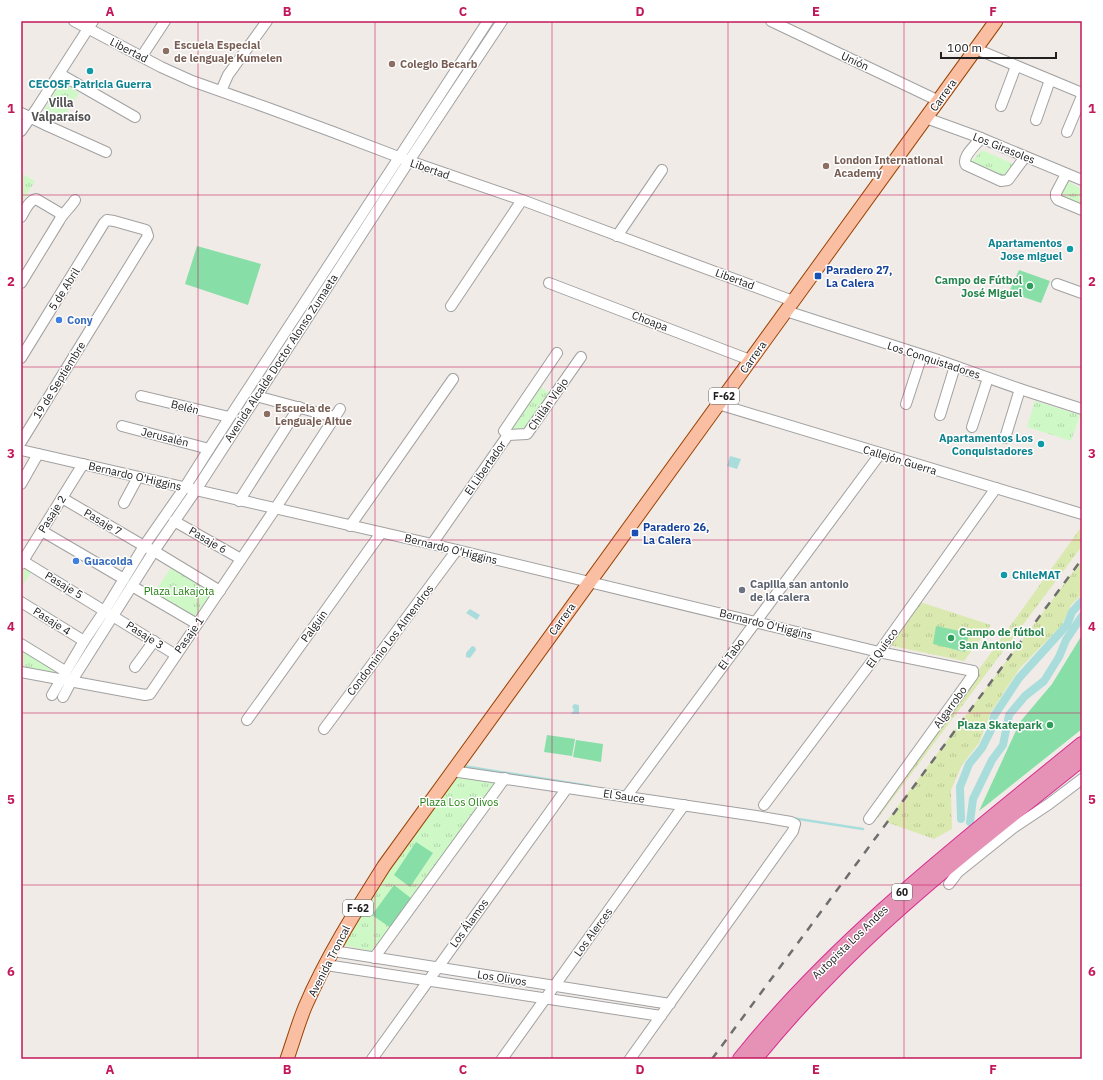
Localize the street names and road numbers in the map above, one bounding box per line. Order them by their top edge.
street label: Libertad [108,34,150,66]
street label: Unión [839,49,871,73]
street label: Carrera [927,76,959,114]
street label: Los Girasoles [971,129,1037,167]
street label: Libertad [408,156,452,182]
street label: 5 de Abril [45,265,83,313]
street label: Libertad [713,265,757,293]
street label: Avenida Alcalde Doctor Alonso Zumaeta [221,271,341,445]
street label: Choapa [630,308,670,334]
street label: Carrera [737,338,769,376]
street label: Los Conquistadores [886,338,982,382]
street label: 19 de Septiembre [30,339,88,421]
street label: Chillán Viejo [525,375,571,433]
road number: F-62 [709,388,739,404]
street label: Belén [169,397,201,417]
street label: Jerusalén [140,424,190,450]
street label: El Libertador [461,438,509,498]
street label: Callejón Guerra [861,442,939,478]
street label: Bernardo O'Higgins [87,458,183,494]
street label: Pasaje 2 [35,493,69,535]
street label: Pasaje 7 [81,506,125,538]
street label: Pasaje 6 [186,524,230,556]
street label: Bernardo O'Higgins [403,531,499,567]
street label: Pasaje 5 [43,568,85,602]
street label: Condominio Los Almendros [344,582,436,698]
street label: Carrera [546,600,578,638]
street label: Pasaje 4 [31,604,74,638]
street label: Bernardo O'Higgins [718,606,814,642]
street label: Palguin [298,607,330,645]
street label: Pasaje 1 [171,614,207,656]
street label: Pasaje 3 [124,618,166,652]
street label: El Quisco [863,625,901,671]
street label: El Tabo [715,635,747,673]
street label: Algarrobo [930,683,970,731]
street label: El Sauce [602,786,646,806]
road number: 60 [892,884,912,900]
street label: Los Álamos [447,896,491,950]
road number: F-62 [343,900,373,916]
street label: Autopista Los Andes [809,902,891,982]
street label: Los Alerces [571,905,615,959]
street label: Avenida Troncal [305,923,353,999]
street label: Los Olivos [476,967,528,989]

